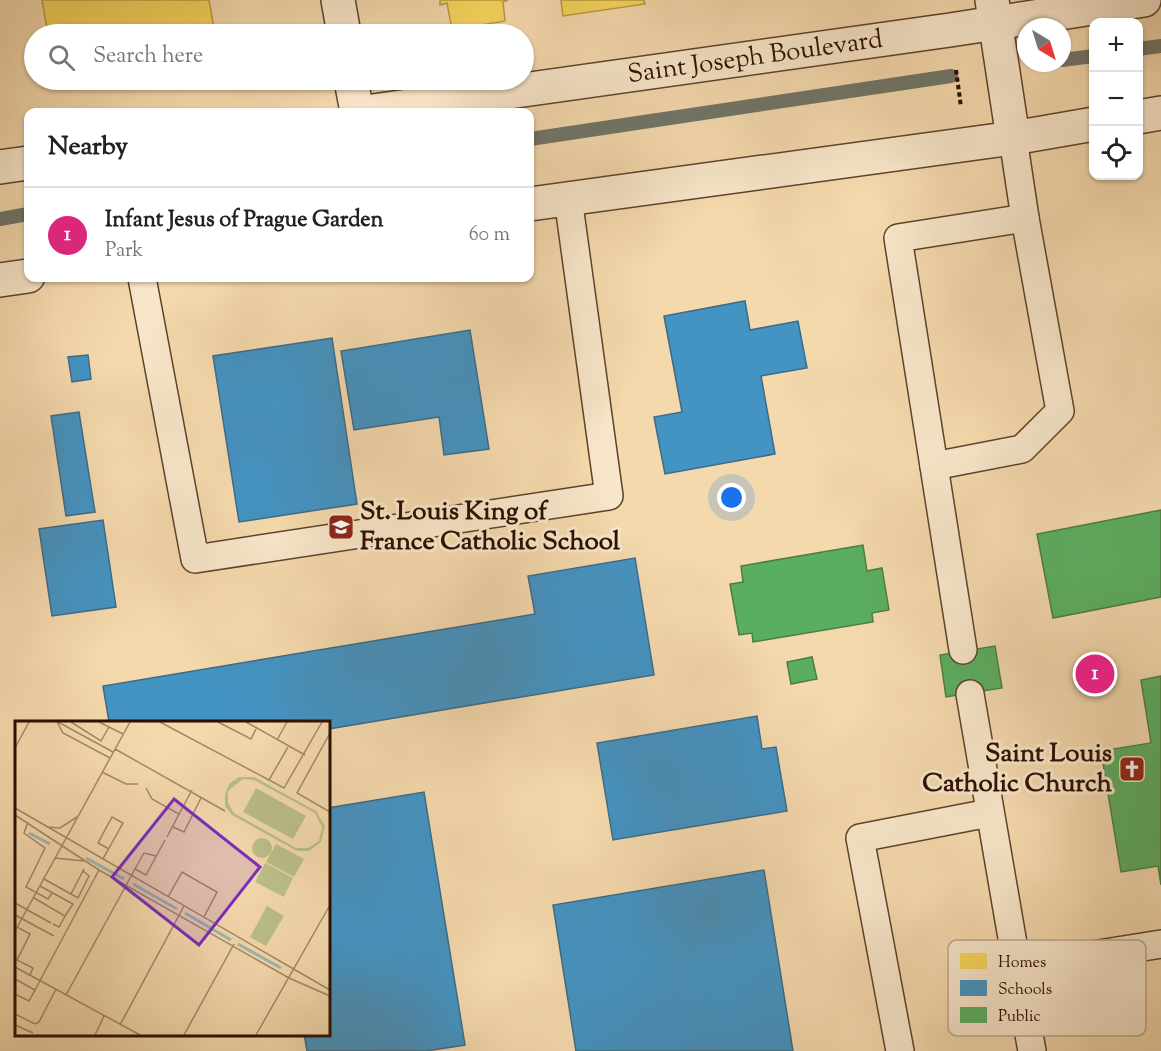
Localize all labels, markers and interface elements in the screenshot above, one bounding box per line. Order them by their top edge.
north arrow [1017,18,1071,72]
map controls [1089,18,1143,180]
button: + [1089,18,1143,72]
street label: Saint Joseph Boulevard [625,21,886,94]
search box [24,24,534,90]
icon: search [45,41,78,74]
text: Search here [93,41,203,73]
button: − [1089,72,1143,126]
button: locate [1089,126,1143,180]
text: Nearby [48,129,128,166]
text: Infant Jesus of Prague Garden [105,205,384,237]
text: 1 [64,221,71,250]
text: 60 m [469,221,510,250]
text: Park [105,237,143,266]
your location [717,483,746,512]
place label: St. Louis King of France Catholic School [360,494,621,561]
school or university icon: St. Louis King of France Catholic School [326,512,356,542]
pin: 1 [1076,652,1114,696]
inset map [15,721,330,1036]
place label: Saint Louis Catholic Church [922,736,1113,803]
church icon: Saint Louis Catholic Church [1117,754,1147,784]
legend [948,940,1146,1036]
text: Homes [998,952,1046,975]
text: Schools [998,979,1052,1002]
text: Public [998,1006,1041,1029]

